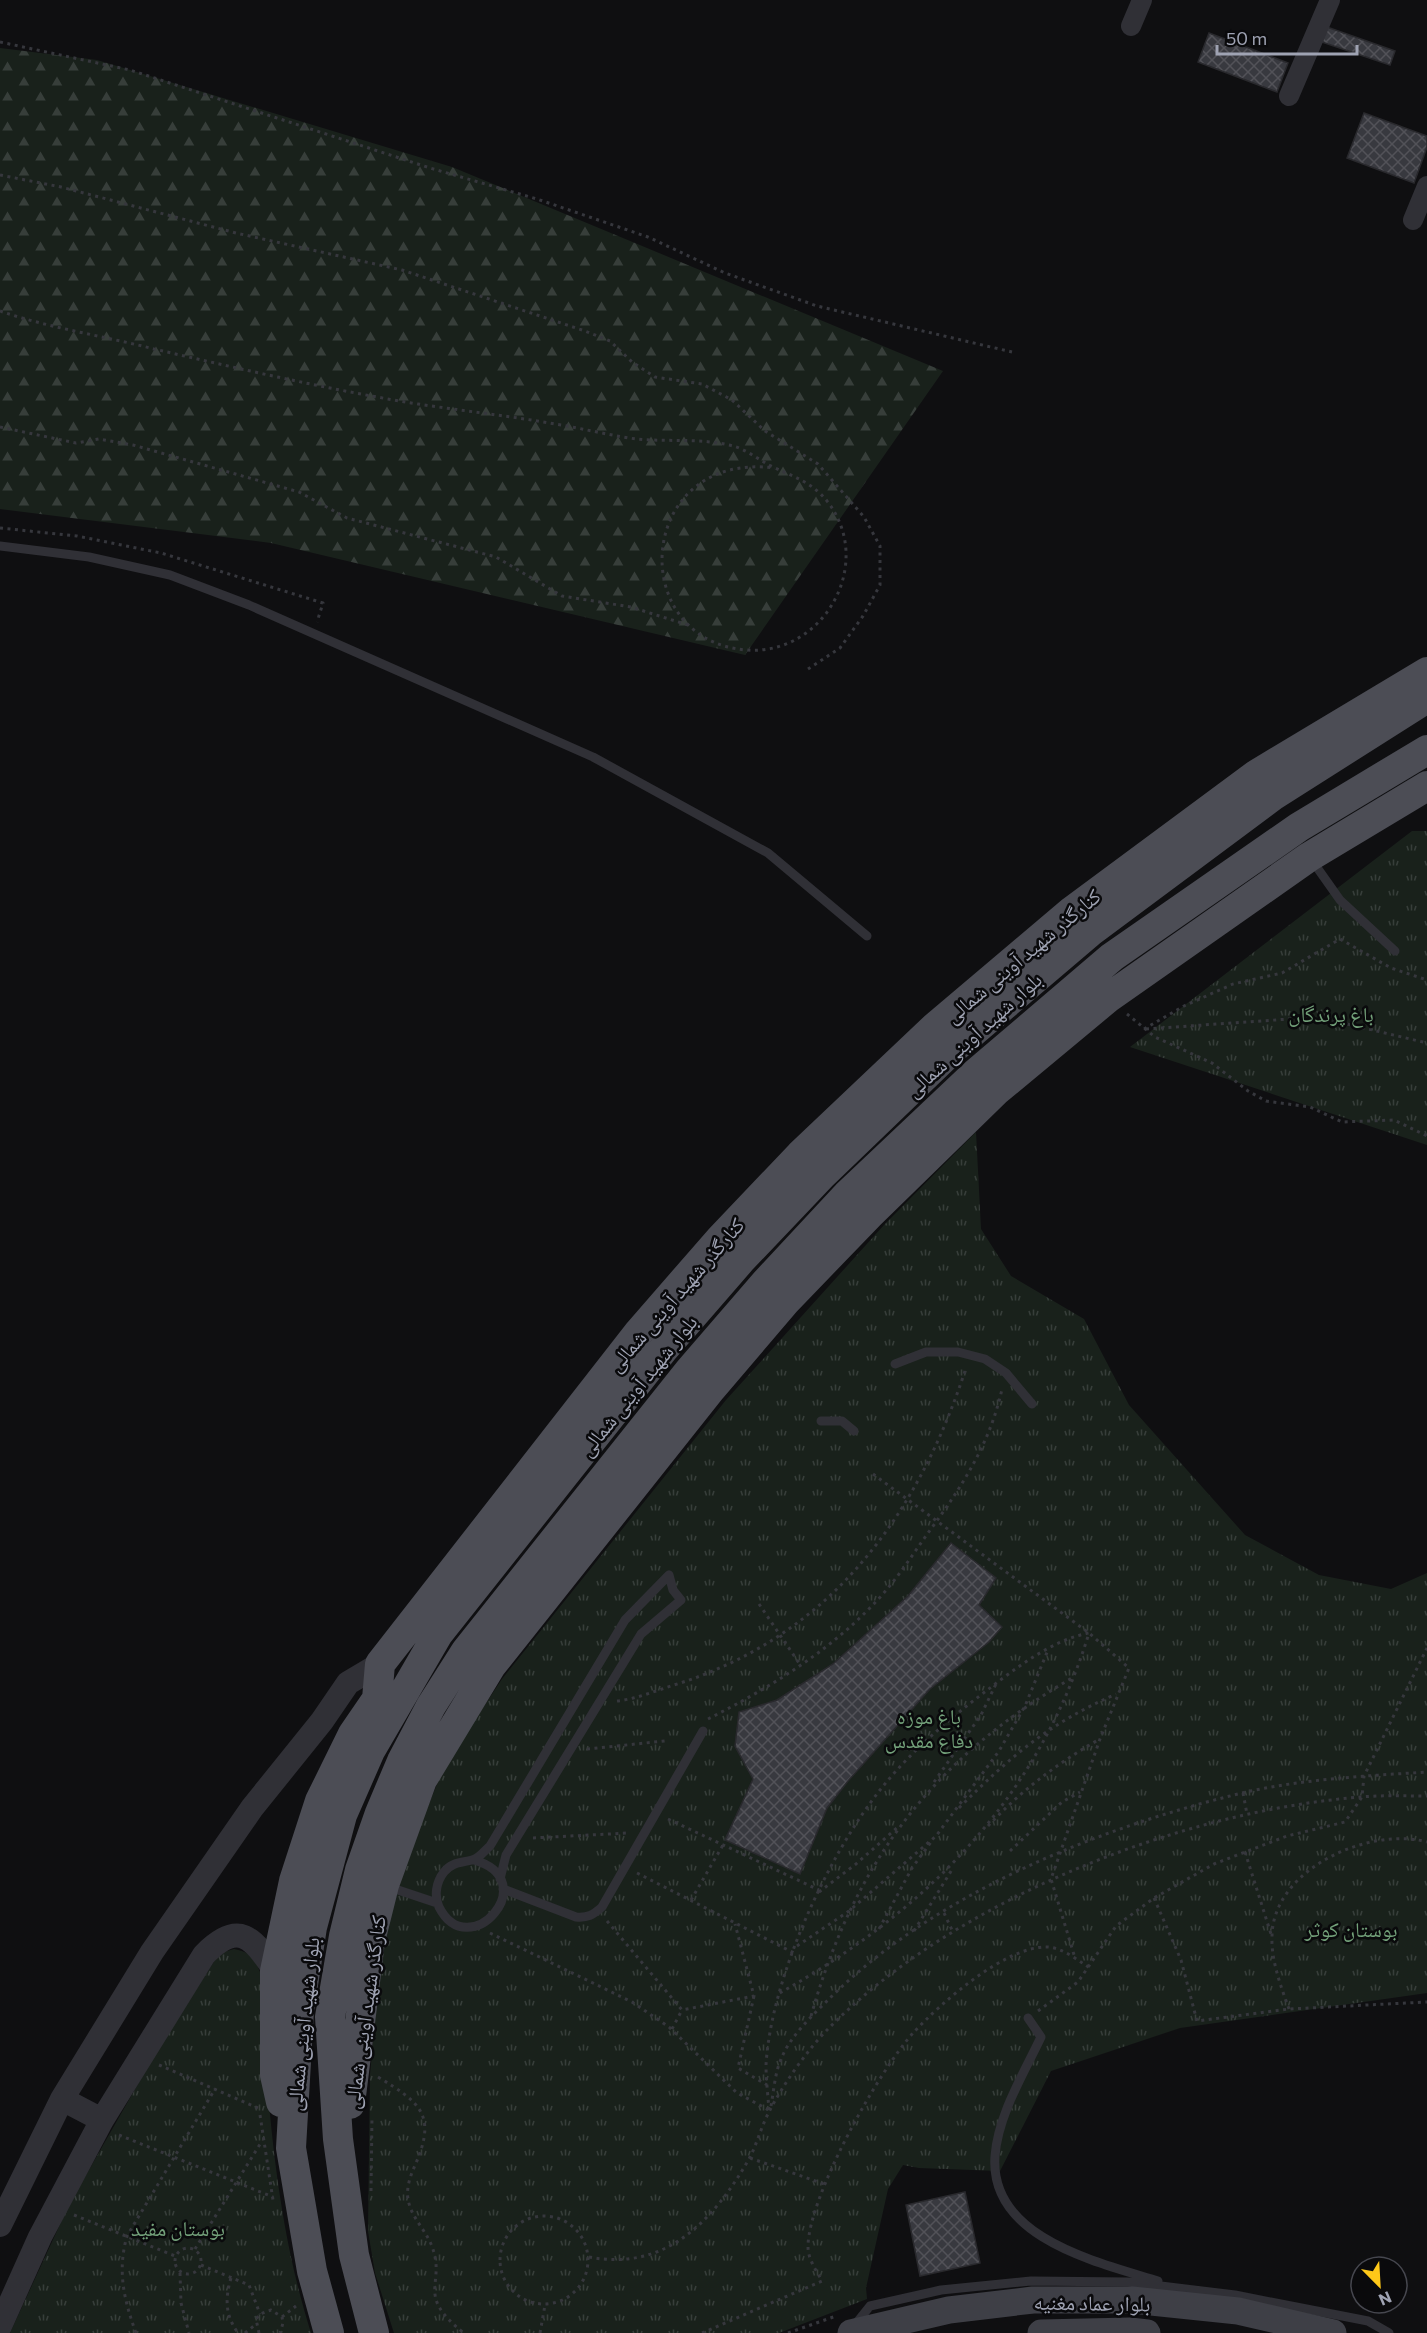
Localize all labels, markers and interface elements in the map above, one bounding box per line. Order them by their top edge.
scale bar [1217,18,1356,56]
text: 50 m [1226,27,1267,49]
street label: کنارگذر شهید آوینی شمالی [939,882,1106,1029]
street label: بلوار شهید آوینی شمالی [900,966,1048,1103]
park label: باغ پرندگان [1288,1001,1374,1028]
street label: کنارگذر شهید آوینی شمالی [601,1212,750,1377]
street label: بلوار شهید آوینی شمالی [572,1309,703,1462]
park label: باغ موزه دفاع مقدس [885,1703,973,1754]
street label: کنارگذر شهید آوینی شمالی [338,1913,392,2111]
park label: بوستان کوثر [1304,1916,1397,1942]
street label: بلوار شهید آوینی شمالی [280,1936,326,2112]
park label: بوستان مفید [131,2215,225,2241]
north arrow [1349,2255,1409,2315]
street label: بلوار عماد مغنیه [1033,2288,1151,2316]
text: N [1376,2288,1395,2310]

